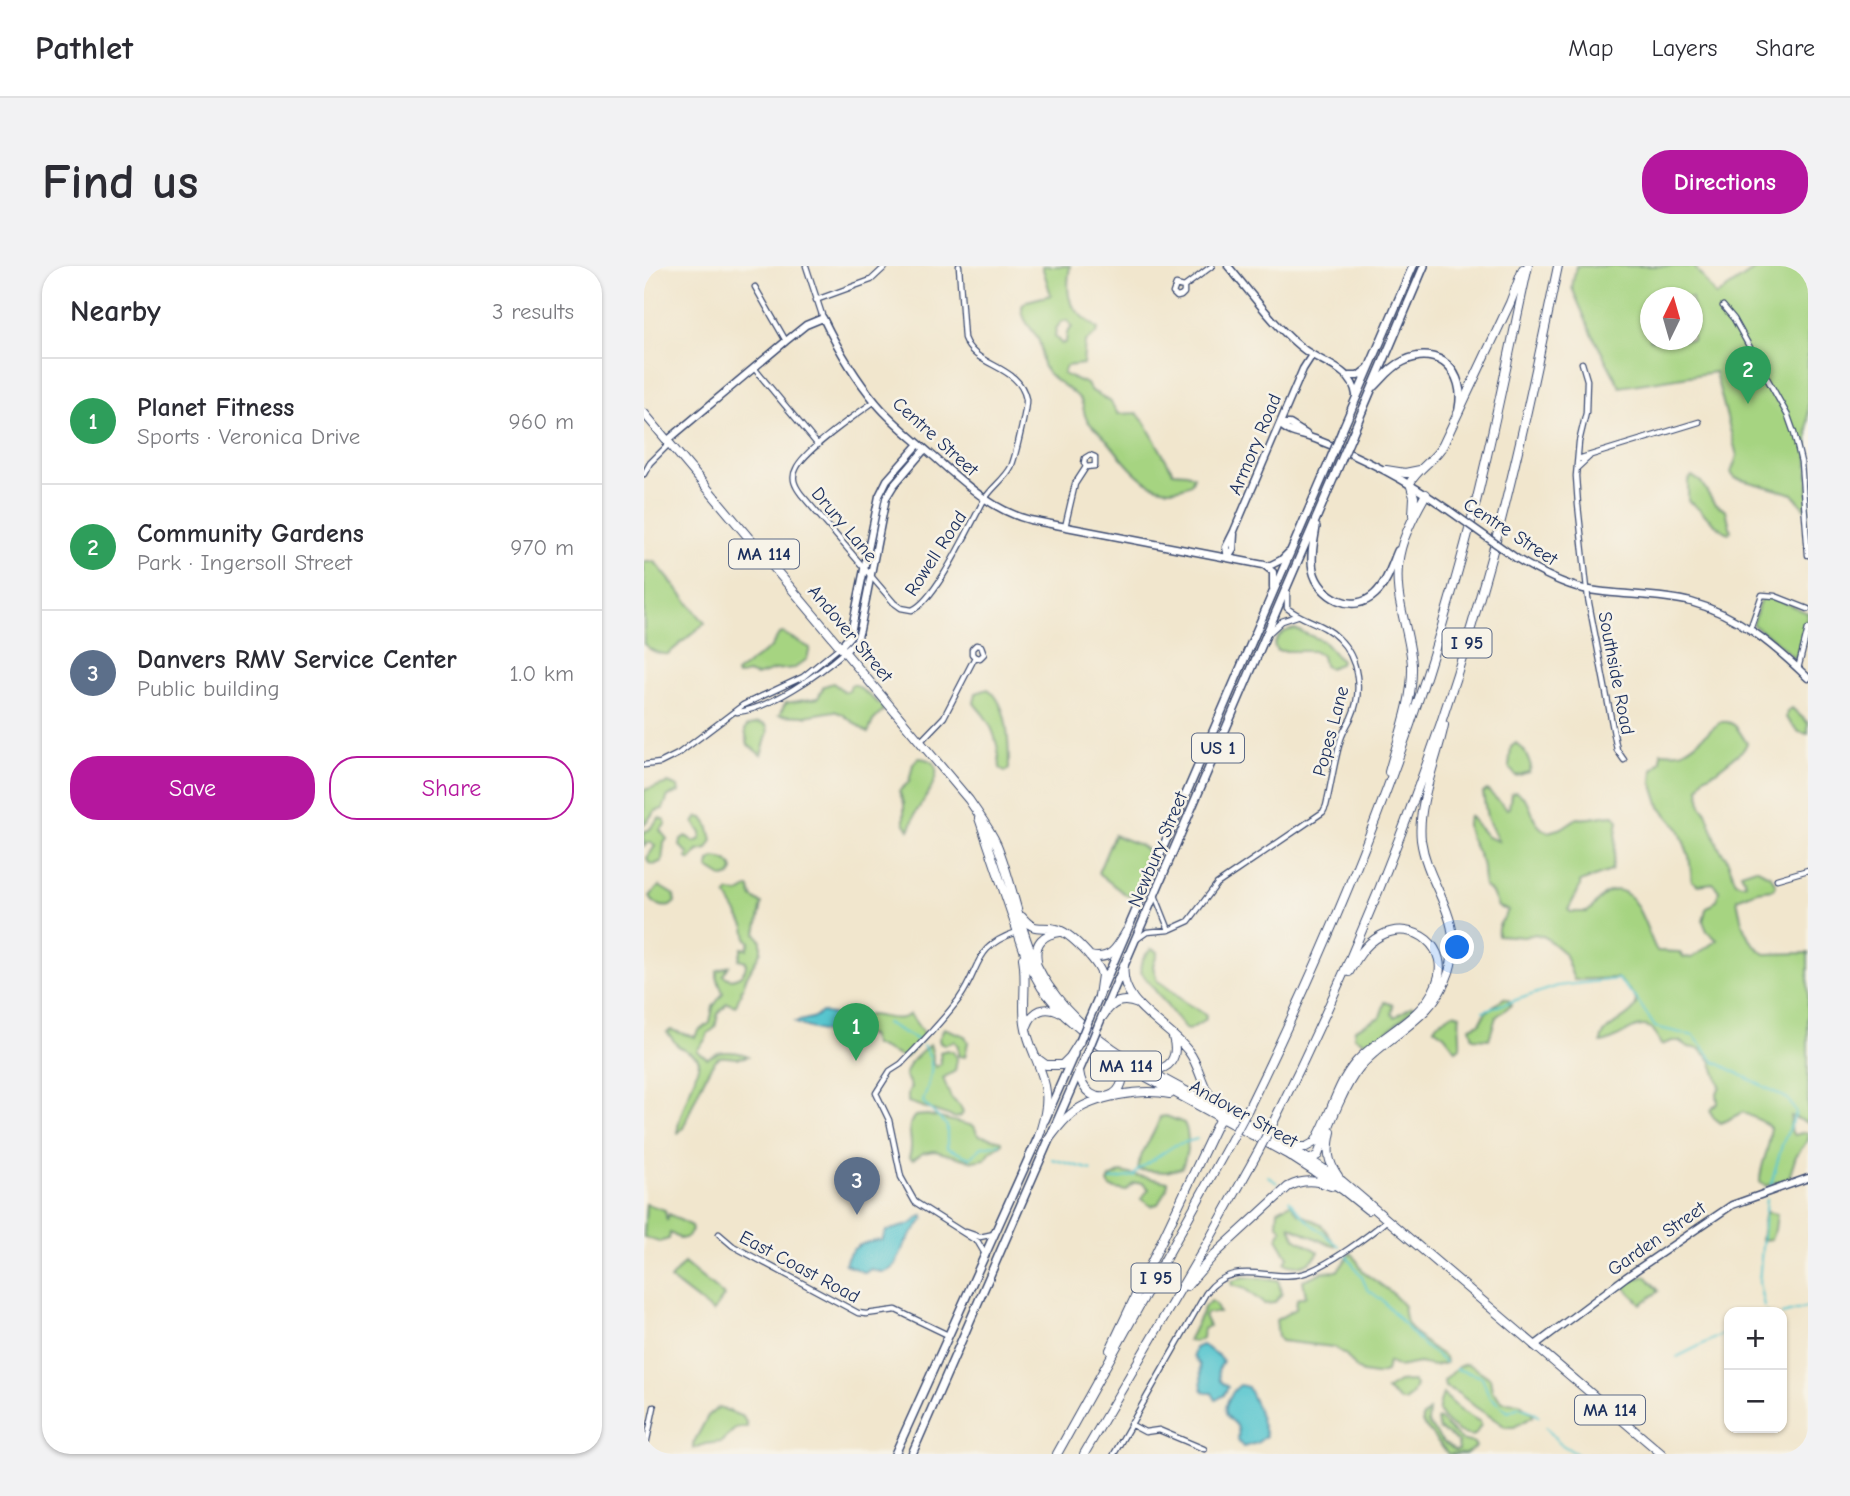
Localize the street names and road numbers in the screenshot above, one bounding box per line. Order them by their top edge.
street label: Armory Road [1224,391,1286,498]
street label: Centre Street [888,393,983,481]
street label: Drury Lane [807,483,882,566]
street label: Centre Street [1459,493,1562,571]
street label: Rowell Road [900,507,972,600]
road number: MA 114 [729,540,799,568]
street label: Andover Street [803,581,898,687]
street label: Southside Road [1593,610,1639,737]
road number: I 95 [1442,628,1492,657]
street label: Popes Lane [1308,684,1354,779]
road number: US 1 [1192,734,1244,762]
street label: Newbury Street [1124,788,1192,910]
road number: MA 114 [1091,1052,1161,1080]
street label: Andover Street [1186,1075,1302,1153]
street label: Garden Street [1603,1197,1710,1281]
street label: East Coast Road [736,1226,863,1308]
road number: I 95 [1132,1264,1180,1293]
road number: MA 114 [1575,1395,1645,1424]

